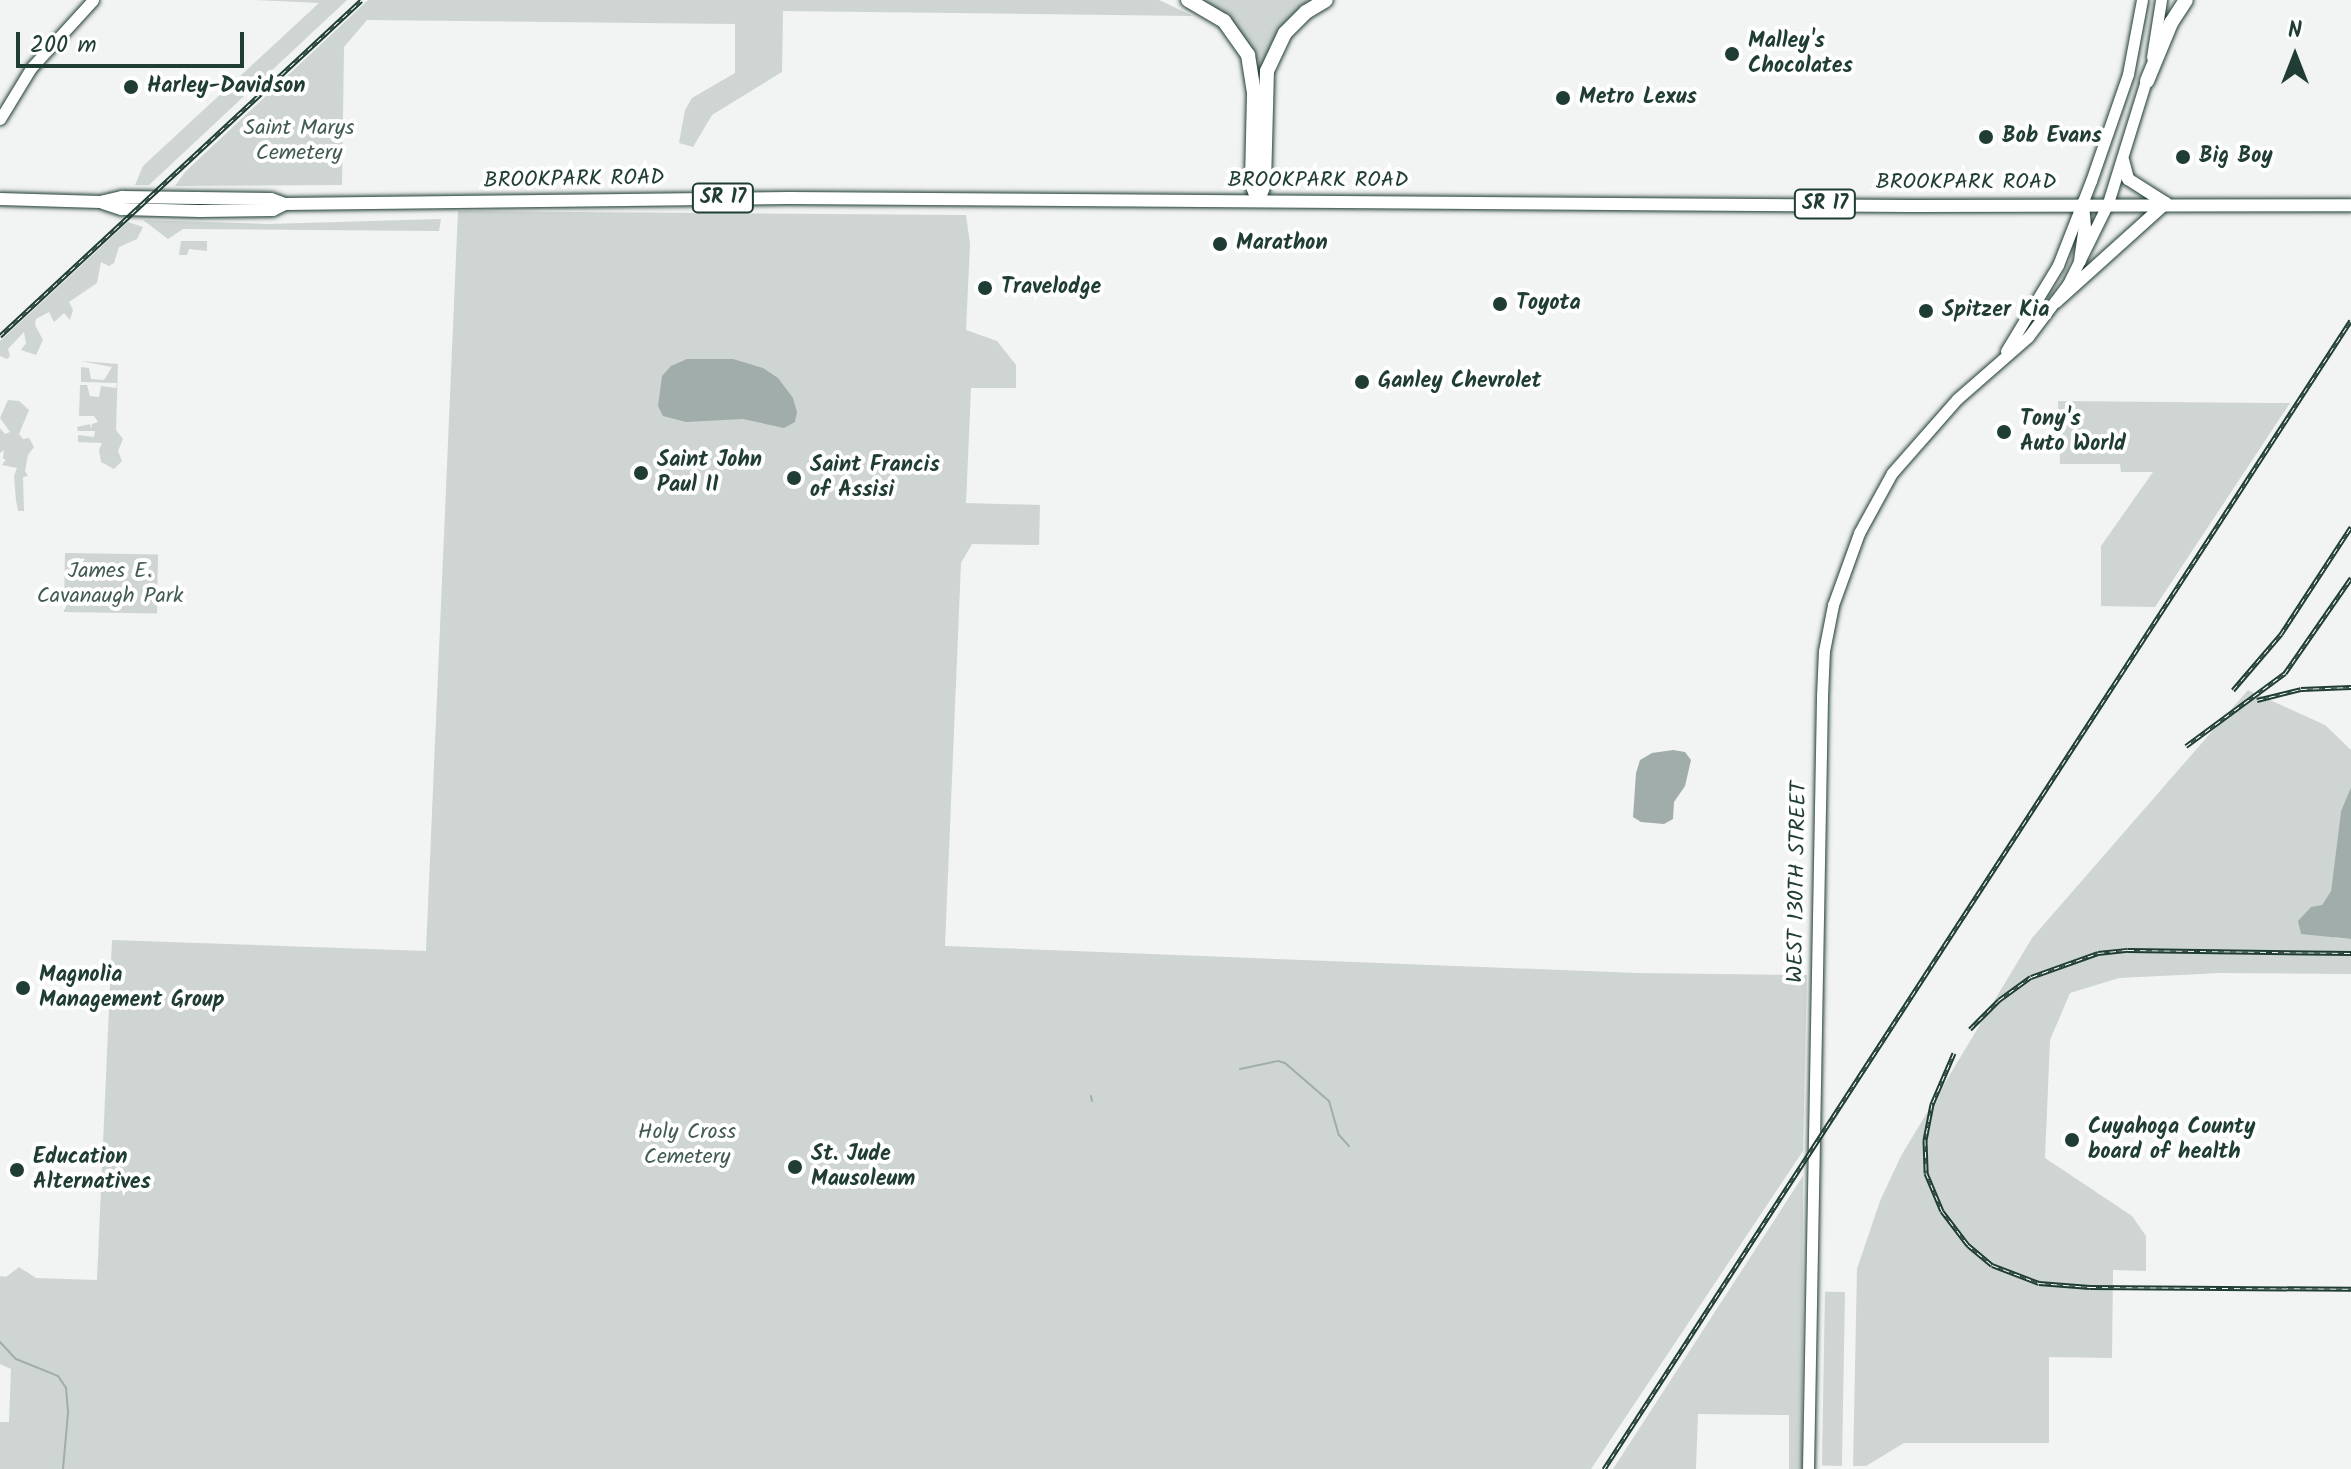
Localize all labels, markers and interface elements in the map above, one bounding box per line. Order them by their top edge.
text: N [2288,14,2302,49]
scale bar [20,16,248,66]
north arrow [2255,16,2335,96]
text: 200 m [30,26,97,65]
place label: Malley's Chocolates [1748,28,1853,80]
marker: Malley's Chocolates [1723,45,1741,63]
place label: Harley-Davidson [147,74,305,100]
marker: Harley-Davidson [122,78,140,96]
place label: Metro Lexus [1579,85,1697,111]
marker: Metro Lexus [1554,89,1572,107]
park label: Saint Marys Cemetery [244,115,354,166]
place label: Bob Evans [2002,124,2102,150]
marker: Bob Evans [1977,128,1995,146]
place label: Big Boy [2199,144,2273,170]
marker: Big Boy [2174,148,2192,166]
street label: BROOKPARK ROAD [483,165,665,195]
street label: BROOKPARK ROAD [1228,168,1408,194]
street label: BROOKPARK ROAD [1876,170,2056,196]
road number: SR 17 [691,182,755,214]
road number: SR 17 [1793,188,1857,220]
place label: Marathon [1236,231,1328,257]
marker: Marathon [1211,235,1229,253]
place label: Travelodge [1001,275,1101,301]
marker: Travelodge [976,279,994,297]
place label: Toyota [1516,291,1581,317]
marker: Toyota [1491,295,1509,313]
place label: Spitzer Kia [1942,298,2050,324]
marker: Spitzer Kia [1917,302,1935,320]
place label: Ganley Chevrolet [1378,369,1542,395]
marker: Ganley Chevrolet [1353,373,1371,391]
place label: Tony's Auto World [2020,406,2126,458]
marker: Tony's Auto World [1995,423,2013,441]
place label: Saint John Paul II [657,447,762,498]
place label: Saint Francis of Assisi [810,452,940,504]
marker: Saint John Paul II [632,464,650,482]
marker: Saint Francis of Assisi [785,469,803,487]
park label: James E. Cavanaugh Park [37,558,183,610]
street label: WEST 130TH STREET [1783,781,1813,983]
place label: Magnolia Management Group [39,962,225,1014]
marker: Magnolia Management Group [14,979,32,997]
place label: Cuyahoga County board of health [2088,1114,2255,1166]
park label: Holy Cross Cemetery [638,1119,736,1170]
marker: Cuyahoga County board of health [2063,1131,2081,1149]
place label: St. Jude Mausoleum [811,1141,915,1192]
place label: Education Alternatives [33,1144,151,1196]
marker: St. Jude Mausoleum [786,1158,804,1176]
marker: Education Alternatives [8,1161,26,1179]

